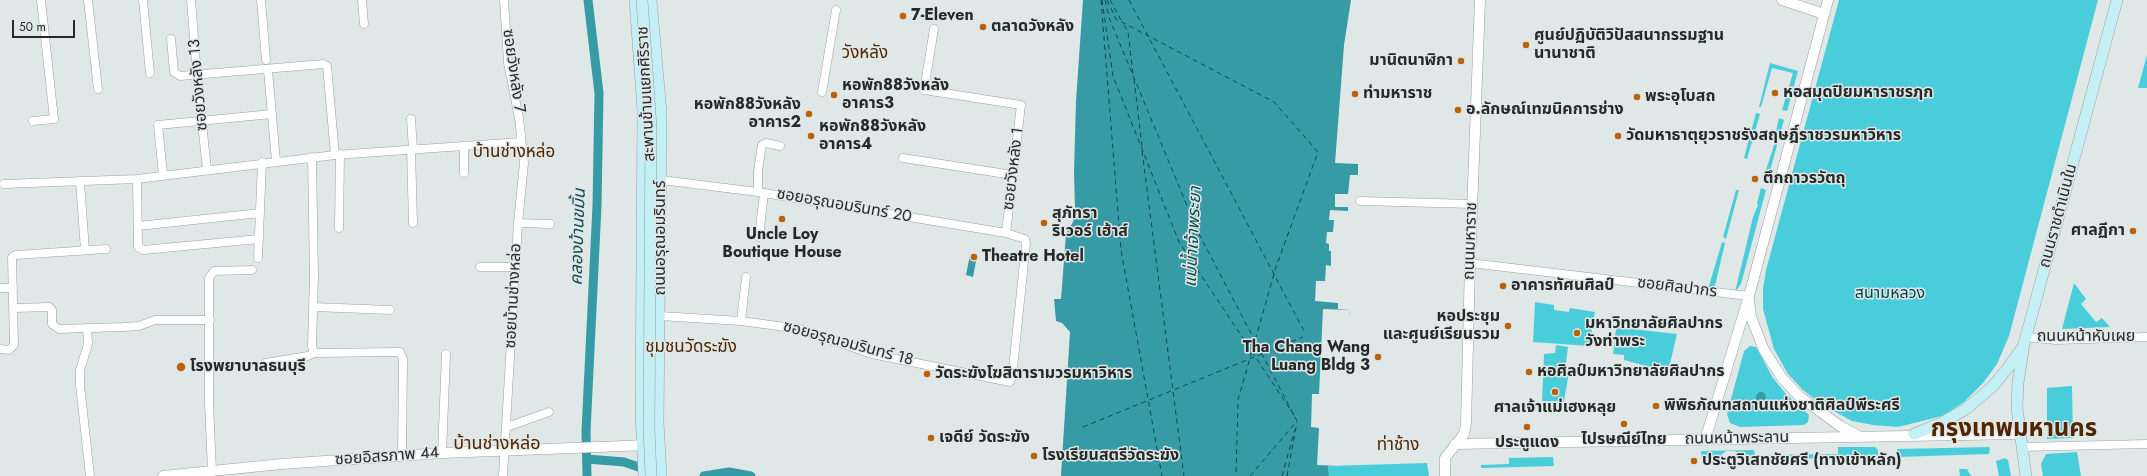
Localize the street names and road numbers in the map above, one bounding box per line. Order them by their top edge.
street label: สะพานข้ามแยกศิริราช [634,26,660,162]
street label: ซอยวังหลัง 7 [498,28,528,114]
street label: ซอยวังหลัง 13 [185,38,213,132]
street label: ซอยวังหลัง 1 [999,127,1029,211]
street label: ถนนราชดำเนินใน [2036,162,2082,270]
street label: ถนนอรุณอมรินทร์ [651,181,671,295]
street label: ซอยอรุณอมรินทร์ 20 [775,185,913,227]
street label: ถนนมหาราช [1460,202,1482,280]
street label: ซอยบ้านช่างหล่อ [502,243,526,349]
street label: ซอยศิลปากร [1636,274,1718,302]
street label: ซอยอรุณอมรินทร์ 18 [781,317,915,371]
street label: ถนนหน้าหับเผย [2037,327,2135,347]
street label: ถนนหน้าพระลาน [1684,428,1790,450]
street label: ซอยอิสรภาพ 44 [334,444,440,470]

